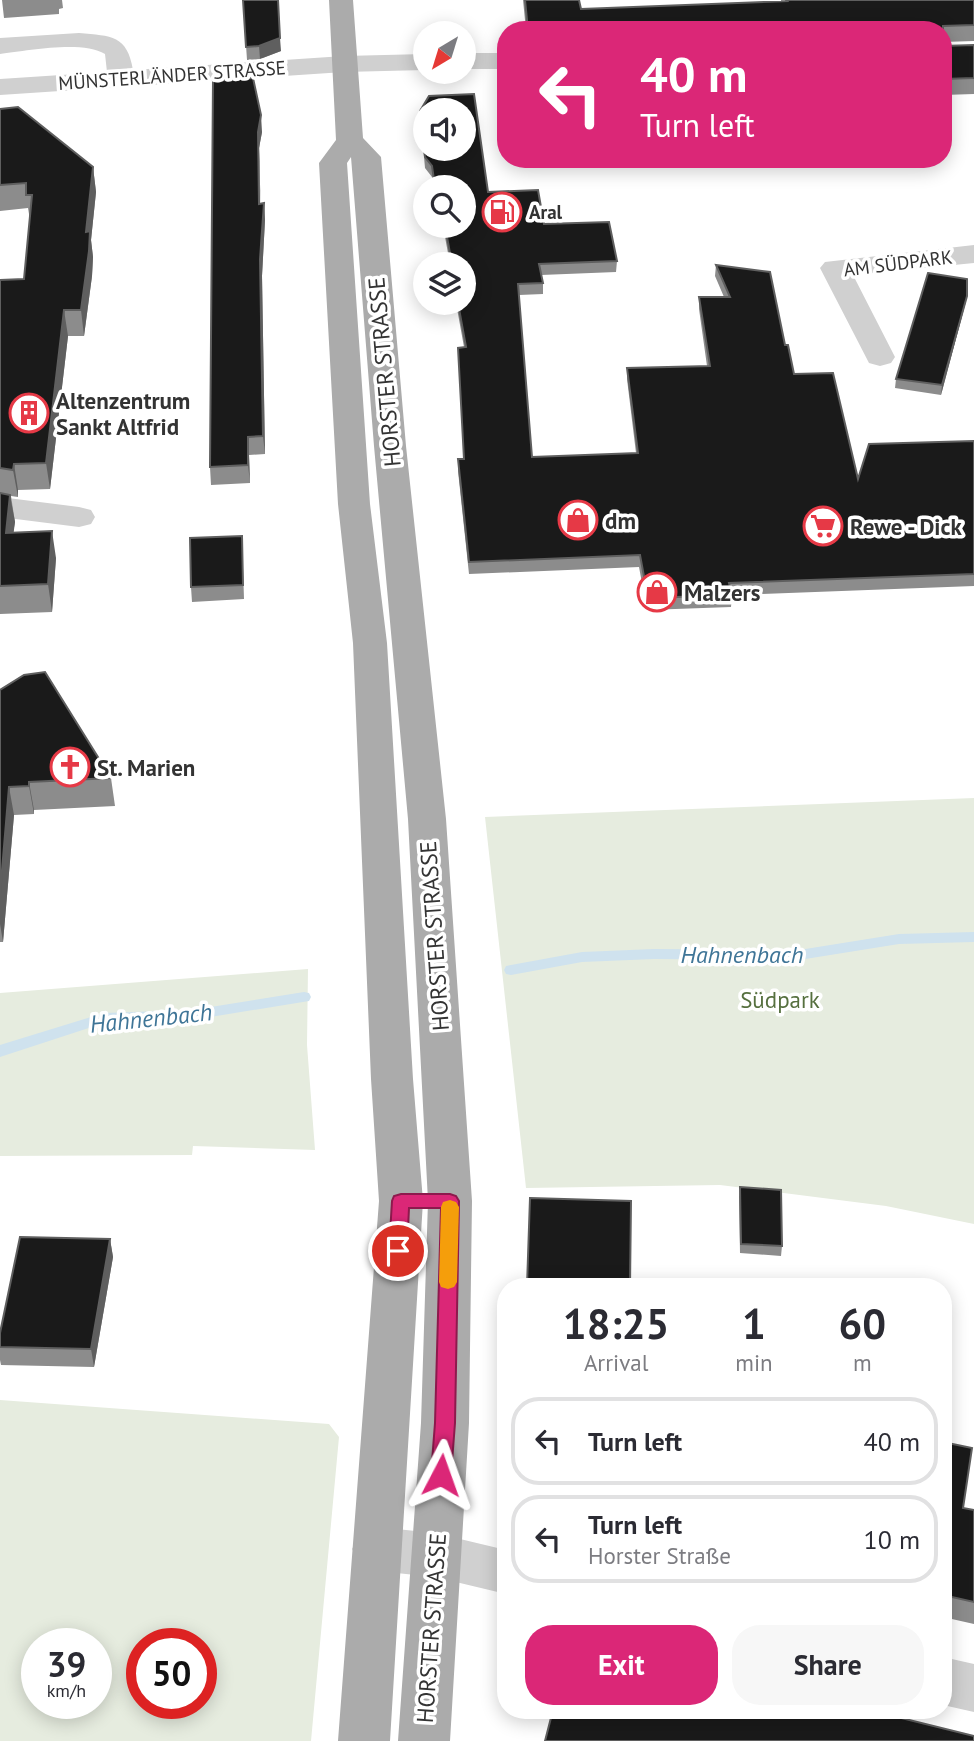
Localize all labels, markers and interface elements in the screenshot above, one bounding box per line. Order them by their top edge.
north arrow [413,21,476,84]
map controls [413,21,476,315]
text: 40 m [640,42,747,106]
icon: left [525,49,616,140]
street label: MÜNSTERLÄNDER STRASSE [57,55,287,95]
button: sound [413,98,476,161]
text: Turn left [640,104,755,146]
button: search [413,175,476,238]
fuel station icon: Aral [481,191,523,233]
place label: Aral [529,200,563,224]
street label: AM SÜDPARK [842,244,954,282]
button: layers [413,252,476,315]
street label: HORSTER STRASSE [361,276,407,468]
place label: Altenzentrum Sankt Altfrid [56,386,190,441]
building icon: Altenzentrum Sankt Altfrid [8,392,50,434]
shop icon: dm [557,499,599,541]
supermarket icon: Rewe - Dick [802,505,844,547]
place label: dm [605,506,636,535]
place label: Rewe - Dick [850,512,962,541]
shop icon: Malzers [636,571,678,613]
place label: Malzers [684,578,761,607]
church icon: St. Marien [49,746,91,788]
place label: St. Marien [97,753,195,782]
street label: HORSTER STRASSE [413,840,455,1032]
water label: Hahnenbach [681,939,803,970]
park label: Südpark [740,985,820,1014]
water label: Hahnenbach [88,996,214,1040]
pin [368,1221,428,1281]
icon: arrive [379,1232,417,1270]
text: 18:25 [563,1296,669,1351]
text: 1 [742,1296,766,1351]
text: 60 [839,1296,886,1351]
text: Arrival [584,1348,648,1377]
text: min [735,1348,773,1377]
text: m [853,1348,872,1377]
icon: left [529,1422,567,1460]
text: Turn left [588,1425,682,1458]
text: 40 m [864,1425,920,1458]
position arrow [404,1438,478,1512]
text: Turn left [588,1508,682,1541]
icon: left [529,1520,567,1558]
text: 10 m [864,1523,920,1556]
street label: HORSTER STRASSE [410,1532,452,1724]
text: Horster Straße [588,1541,731,1570]
button: Exit [525,1625,718,1705]
button: Share [732,1625,924,1705]
speed limit sign: 50 [126,1628,217,1719]
text: 39 [47,1641,86,1687]
text: km/h [47,1679,86,1702]

